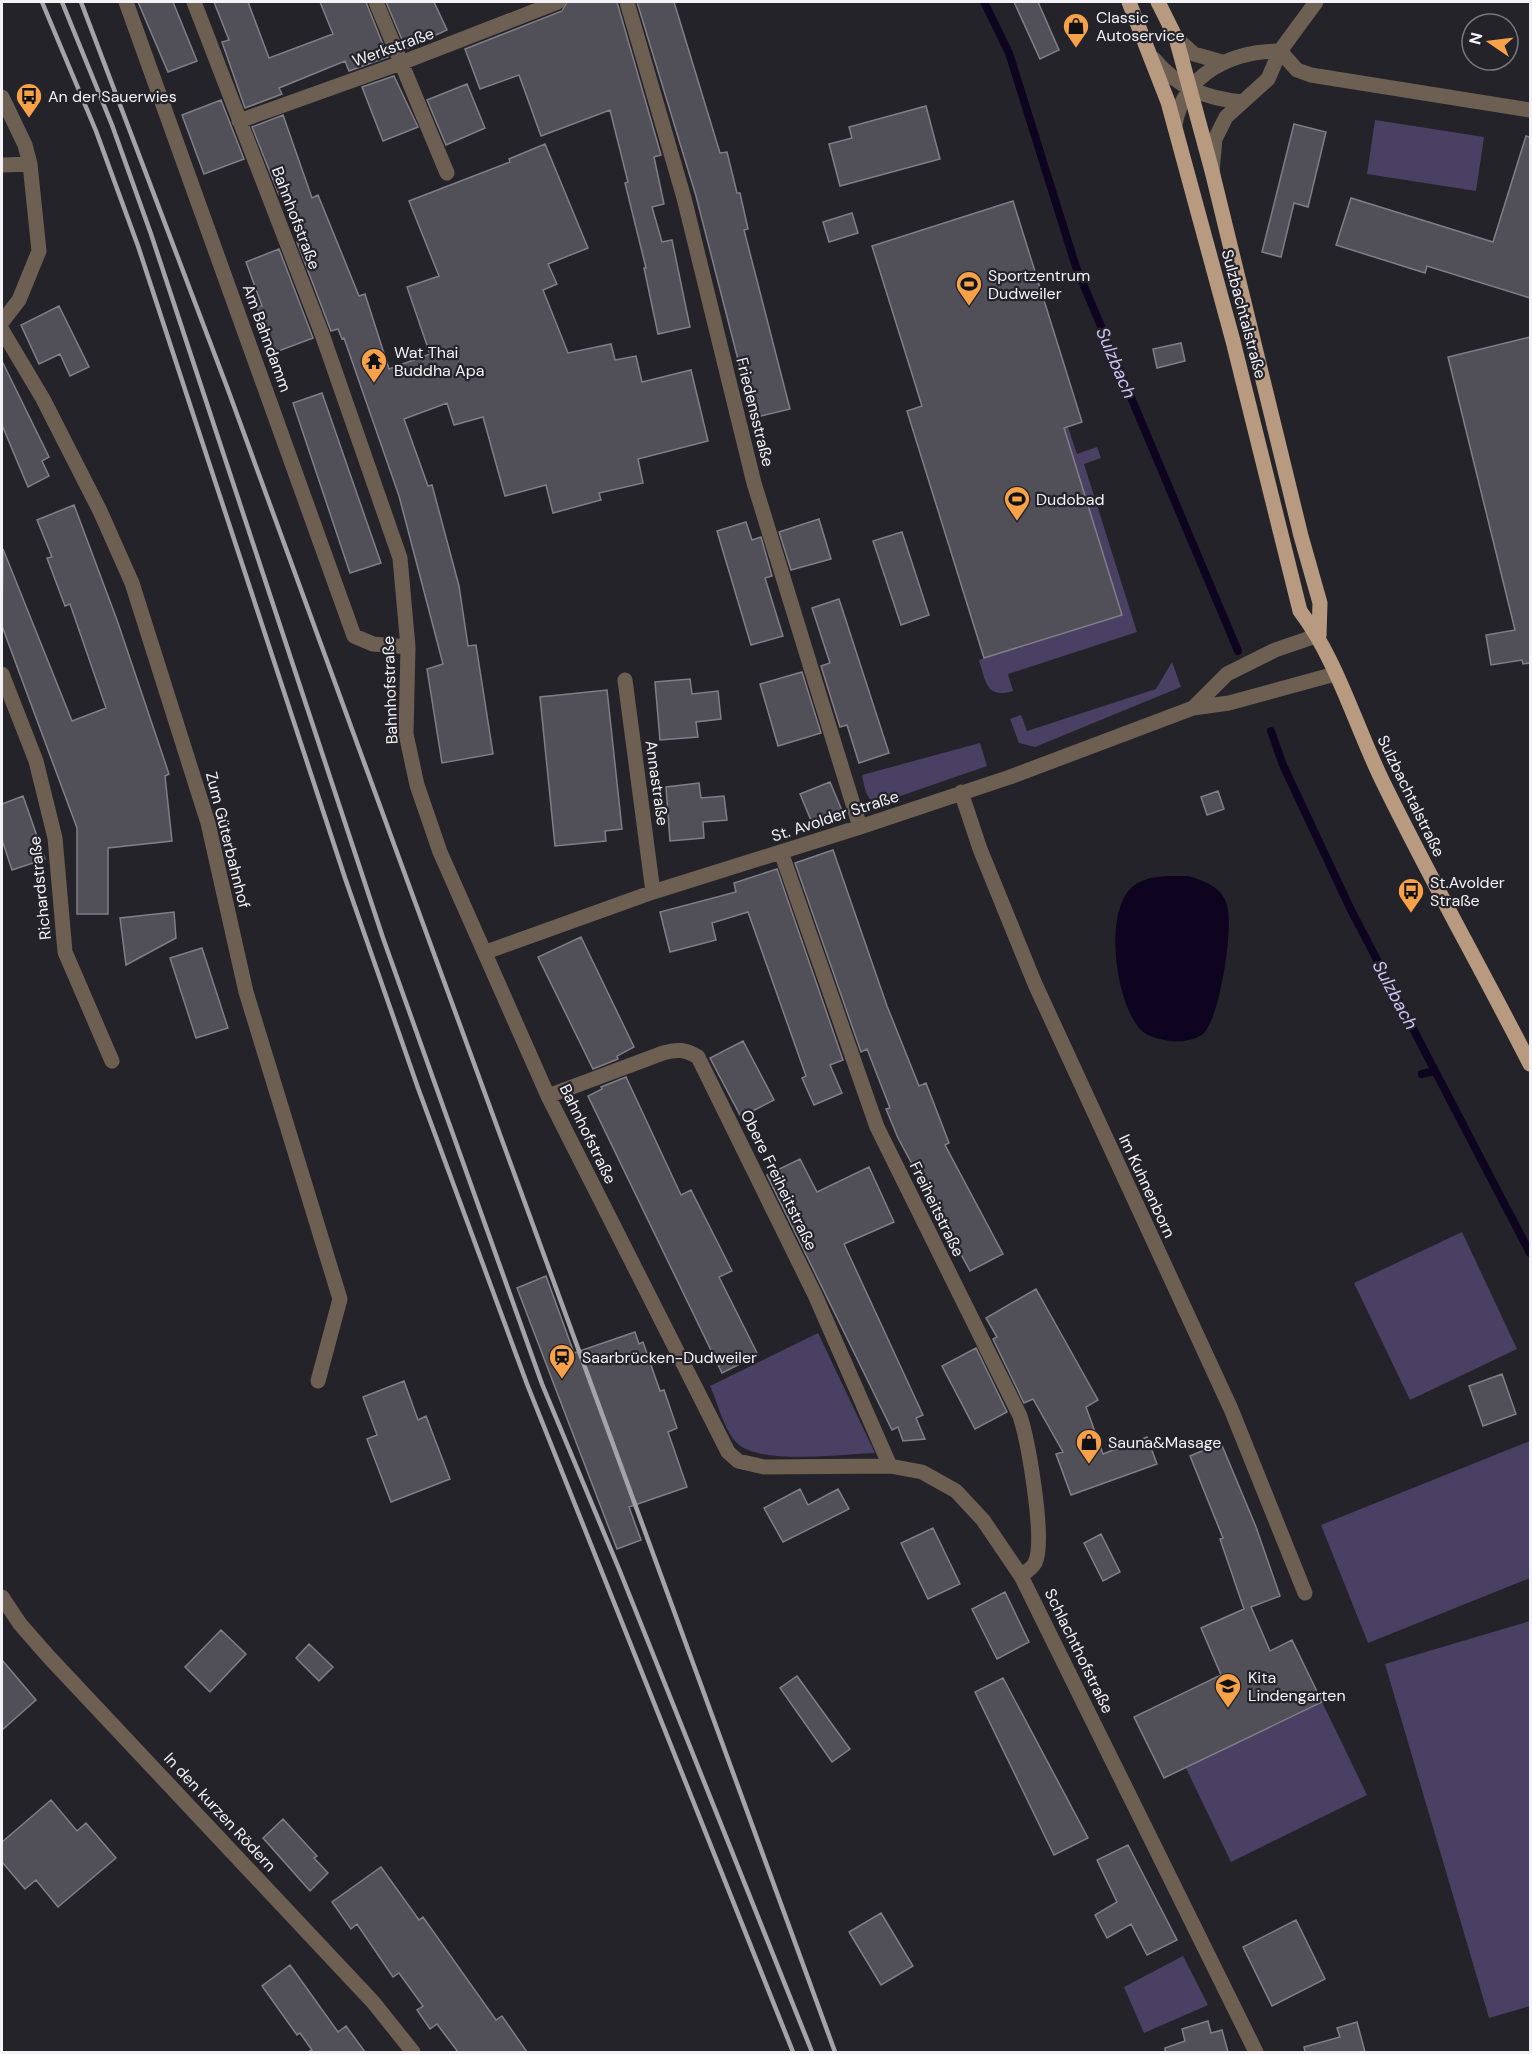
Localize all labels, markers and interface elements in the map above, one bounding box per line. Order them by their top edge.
place label: Classic Autoservice [1096,7,1185,46]
shop icon: Classic Autoservice [1061,11,1091,49]
north arrow [1460,12,1520,72]
street label: Werkstraße [349,23,437,71]
text: N [1464,30,1488,47]
bus stop icon: An der Sauerwies [14,81,44,119]
place label: An der Sauerwies [48,86,177,107]
street label: Bahnhofstraße [267,164,325,272]
street label: Sulzbachtalstraße [1217,247,1271,381]
place label: Sportzentrum Dudweiler [988,265,1090,304]
sports icon: Sportzentrum Dudweiler [954,269,984,307]
street label: Am Bahndamm [238,281,296,395]
water label: Sulzbach [1090,324,1142,402]
place label: Wat Thai Buddha Apa [394,342,484,381]
temple icon: Wat Thai Buddha Apa [359,346,389,384]
street label: Friedensstraße [731,355,779,469]
sports icon: Dudobad [1002,484,1032,522]
place label: Dudobad [1036,489,1104,510]
street label: Bahnhofstraße [378,635,402,745]
street label: Sulzbachtalstraße [1372,732,1450,860]
street label: Annastraße [641,739,673,827]
street label: Zum Güterbahnhof [201,770,255,910]
street label: St. Avolder Straße [769,785,901,847]
street label: Richardstraße [24,835,56,941]
place label: St.Avolder Straße [1430,872,1505,911]
bus stop icon: St.Avolder Straße [1396,876,1426,914]
water label: Sulzbach [1367,956,1423,1034]
street label: Bahnhofstraße [555,1081,621,1187]
street label: Obere Freiheitstraße [736,1106,822,1254]
street label: Im Kuhnenborn [1114,1131,1180,1241]
street label: Freiheitstraße [905,1158,969,1260]
station icon: Saarbrücken-Dudweiler [547,1342,577,1380]
place label: Saarbrücken-Dudweiler [582,1347,757,1368]
shop icon: Sauna&Masage [1074,1427,1104,1465]
place label: Sauna&Masage [1108,1432,1221,1453]
street label: Schlachthofstraße [1040,1585,1118,1717]
place label: Kita Lindengarten [1248,1667,1346,1706]
school or university icon: Kita Lindengarten [1213,1671,1243,1709]
street label: In den kurzen Rödern [159,1748,281,1876]

